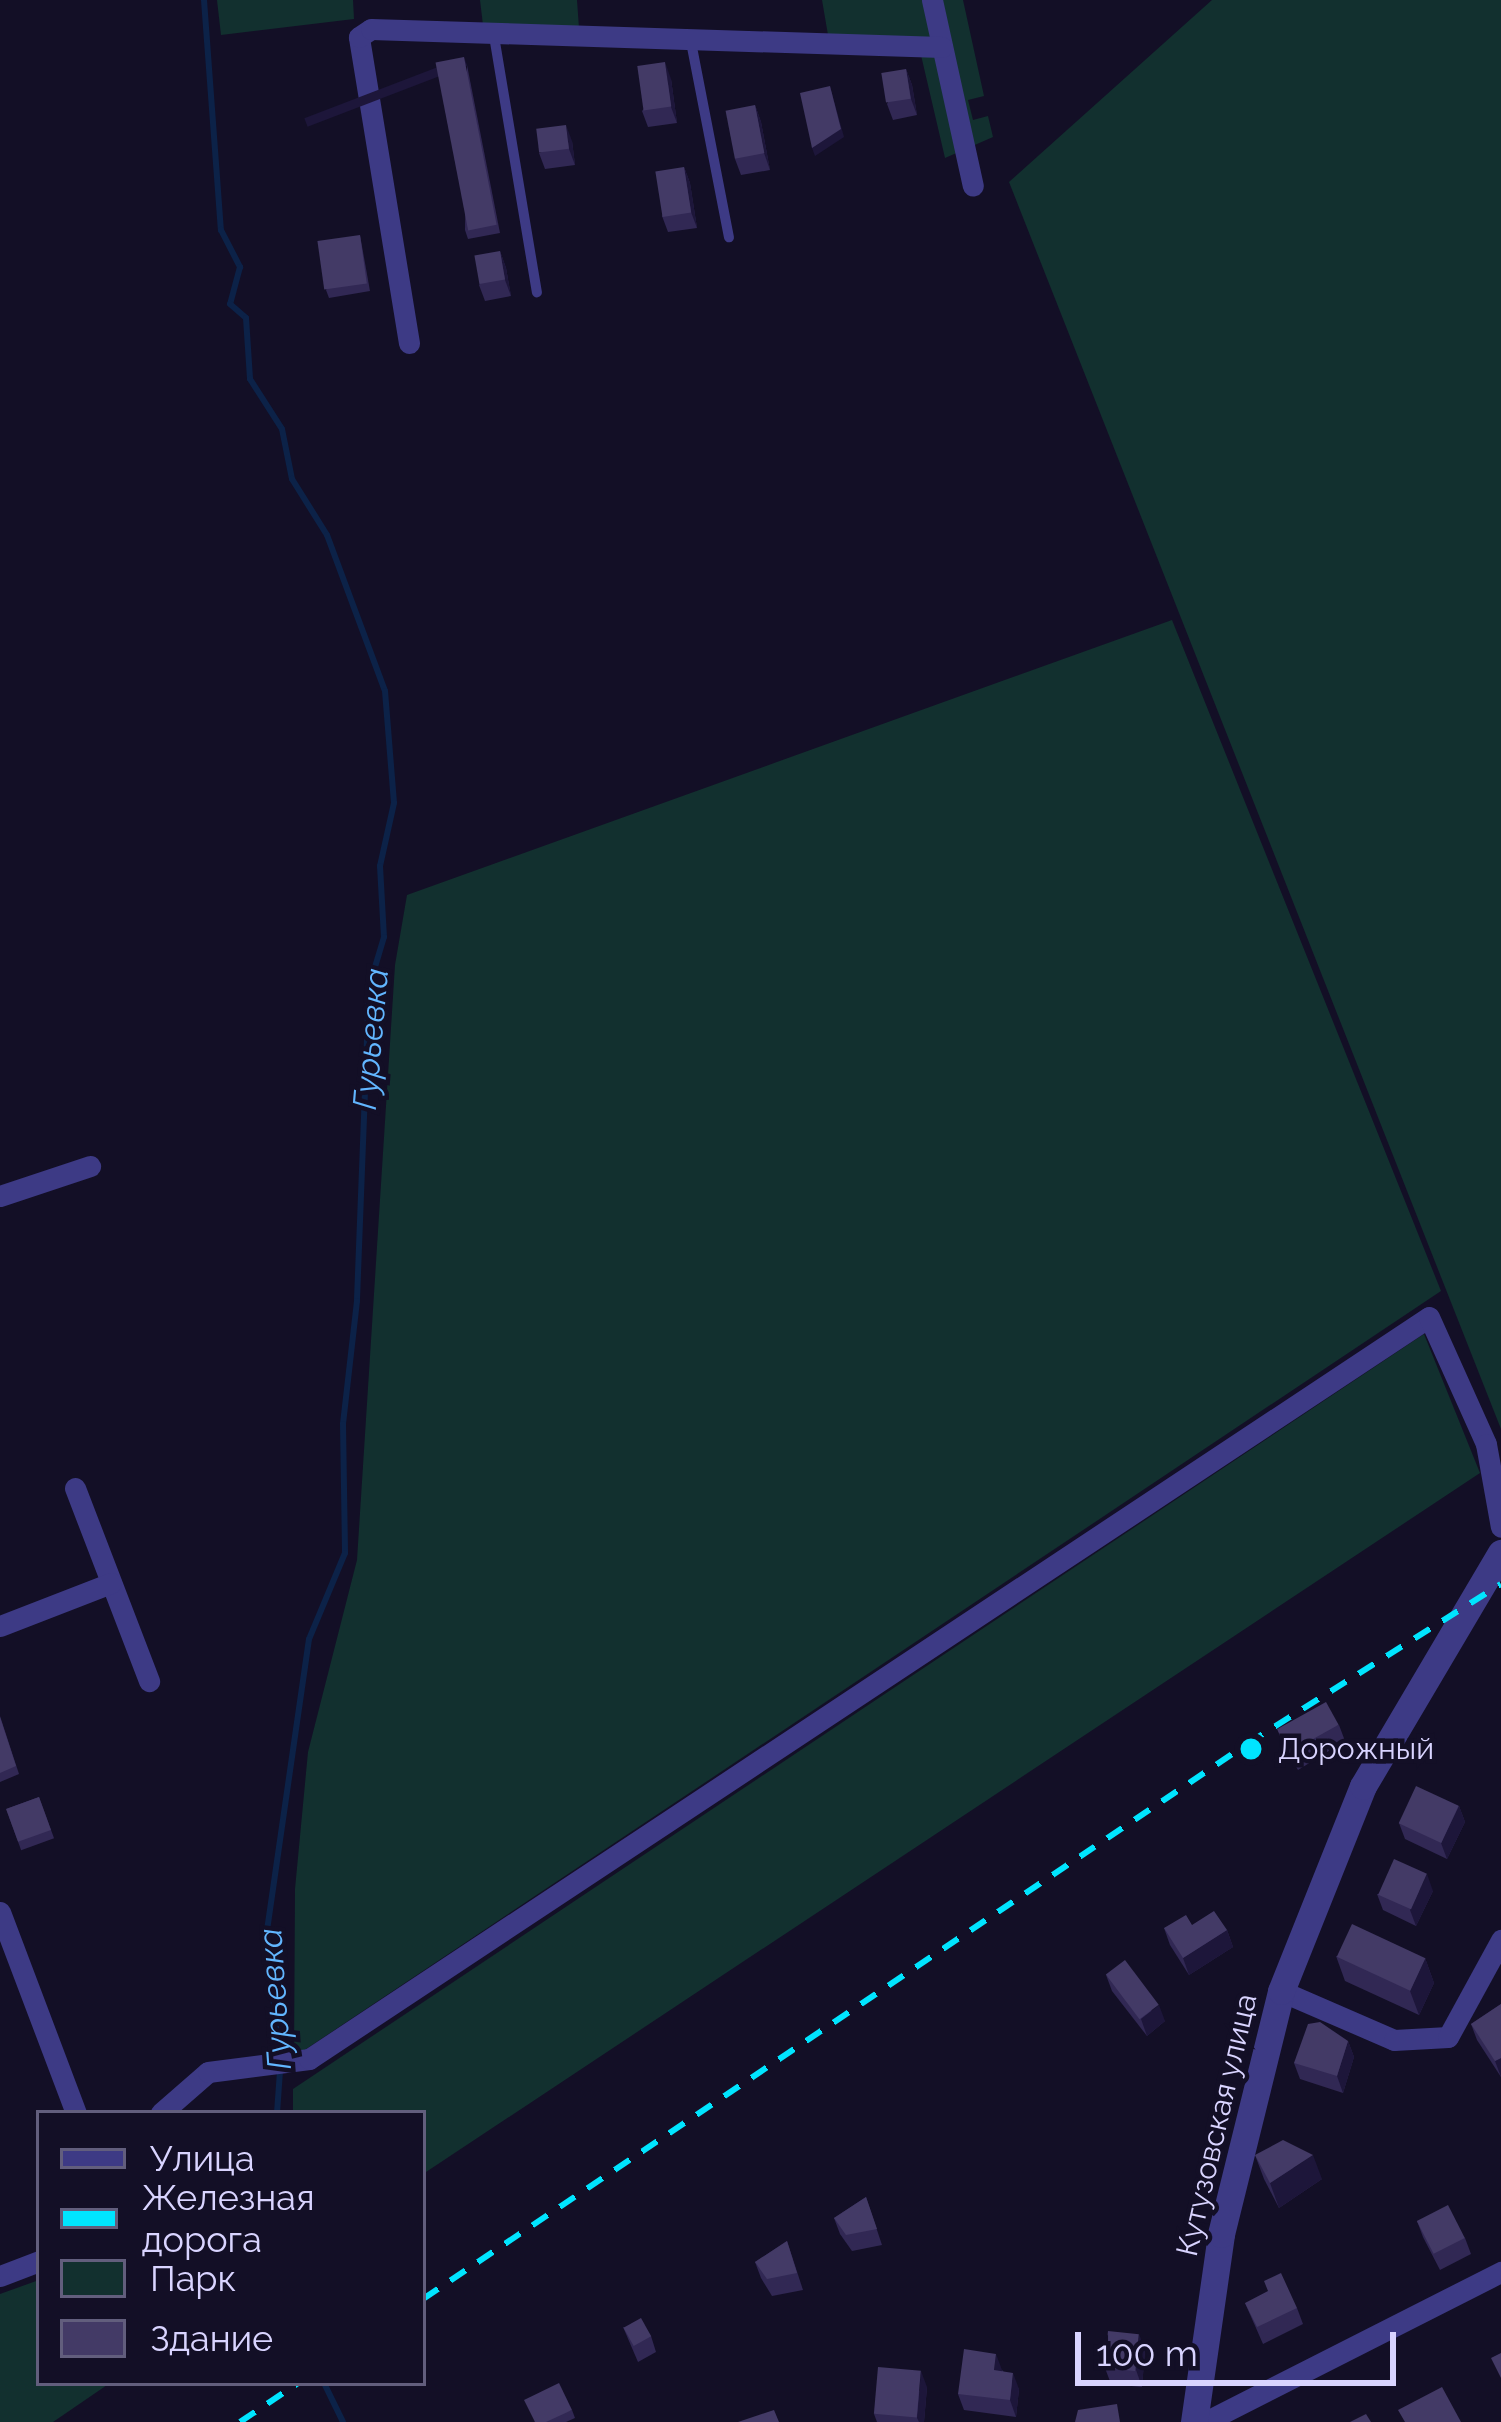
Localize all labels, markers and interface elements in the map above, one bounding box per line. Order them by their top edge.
water label: Гурьевка [345,967,397,1111]
place label: Дорожный [1278,1731,1434,1767]
marker: Дорожный [1235,1733,1267,1765]
water label: Гурьевка [250,1927,300,2071]
street label: Кутузовская улица [1169,1990,1265,2260]
legend [36,2110,426,2386]
text: Улица [150,2137,255,2179]
text: Железная дорога [142,2176,315,2260]
text: Парк [150,2257,236,2299]
scale bar [1081,2308,1402,2382]
text: Здание [150,2317,273,2359]
text: 100 m [1096,2332,1198,2374]

